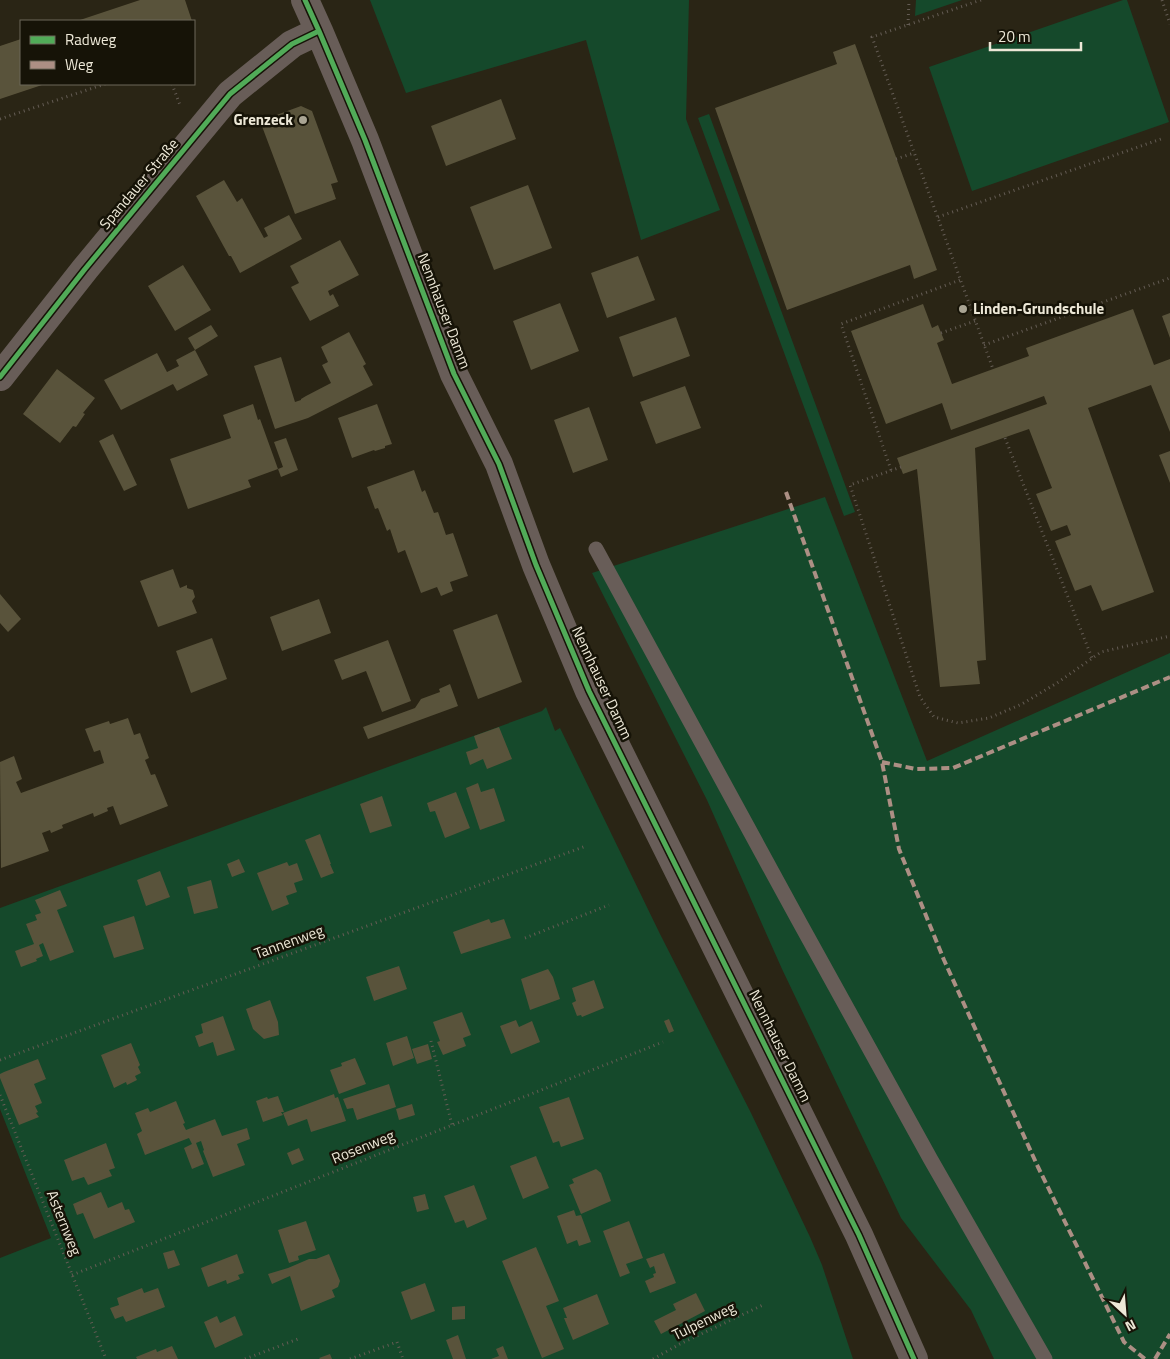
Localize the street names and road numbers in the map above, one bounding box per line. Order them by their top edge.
street label: Spandauer Straße [93,133,184,234]
street label: Nennhauser Damm [412,249,477,372]
street label: Nennhauser Damm [566,622,639,743]
street label: Tannenweg [251,918,327,965]
street label: Nennhauser Damm [743,986,818,1106]
street label: Rosenweg [328,1123,398,1170]
street label: Asternweg [41,1187,88,1259]
street label: Tulpenweg [668,1295,740,1346]

